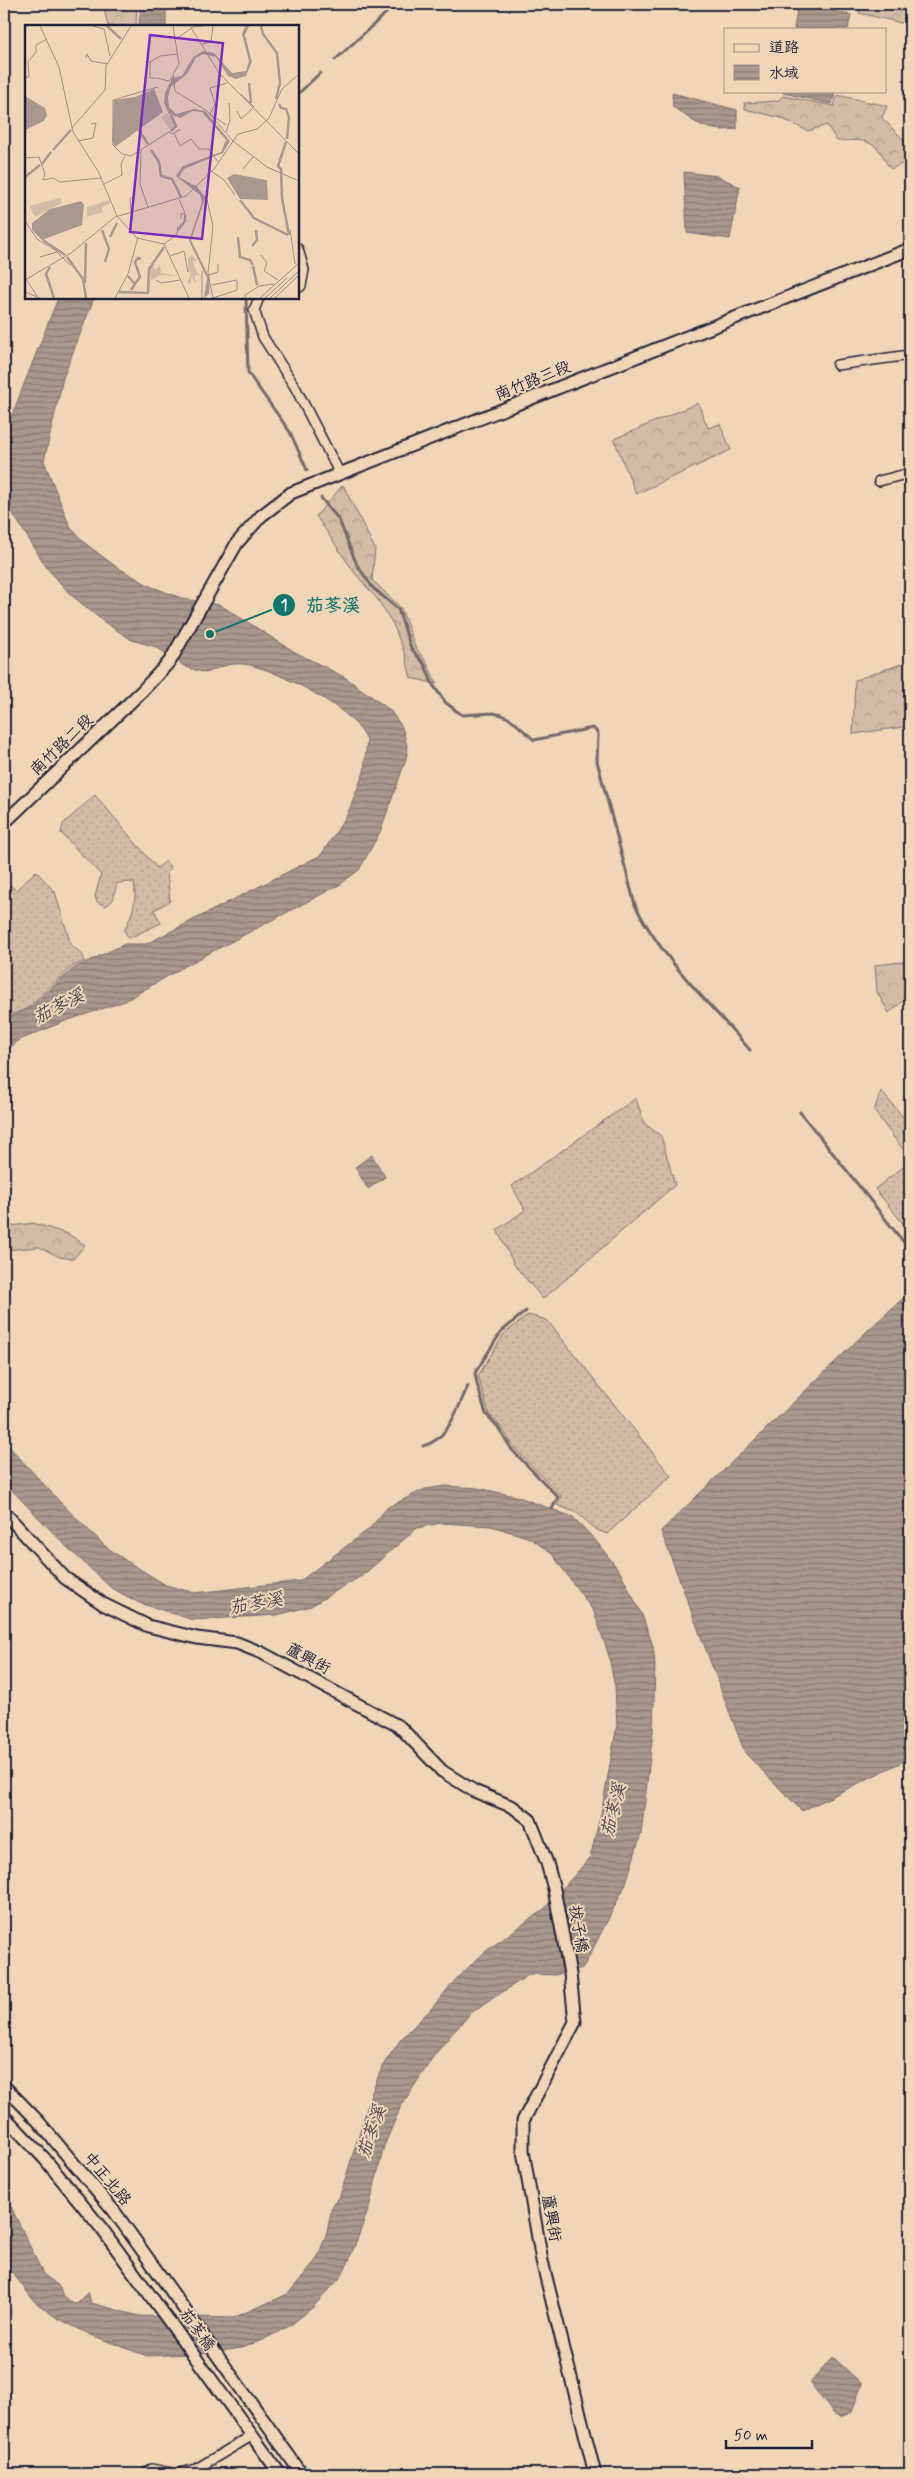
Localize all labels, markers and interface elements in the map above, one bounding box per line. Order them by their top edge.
inset map [25,25,299,299]
legend [724,28,886,92]
text: 道路 [769,38,799,58]
text: 水域 [769,64,799,84]
street label: 南竹路三段 [492,356,574,406]
callout: 茄苳溪 [271,588,370,621]
text: 茄苳溪 [306,594,360,618]
text: 1 [281,596,287,616]
street label: 南竹路二段 [26,710,98,780]
water label: 茄苳溪 [29,984,89,1030]
water label: 茄苳溪 [227,1587,286,1621]
street label: 蘆興街 [282,1638,334,1680]
water label: 茄苳溪 [596,1780,632,1839]
street label: 拔子橋 [563,1904,593,1954]
water label: 茄苳溪 [352,2102,392,2161]
street label: 中正北路 [78,2148,136,2210]
street label: 蘆興街 [536,2193,566,2243]
street label: 茄苳橋 [174,2304,220,2356]
scale bar [726,2418,813,2450]
text: 50 m [734,2426,768,2446]

